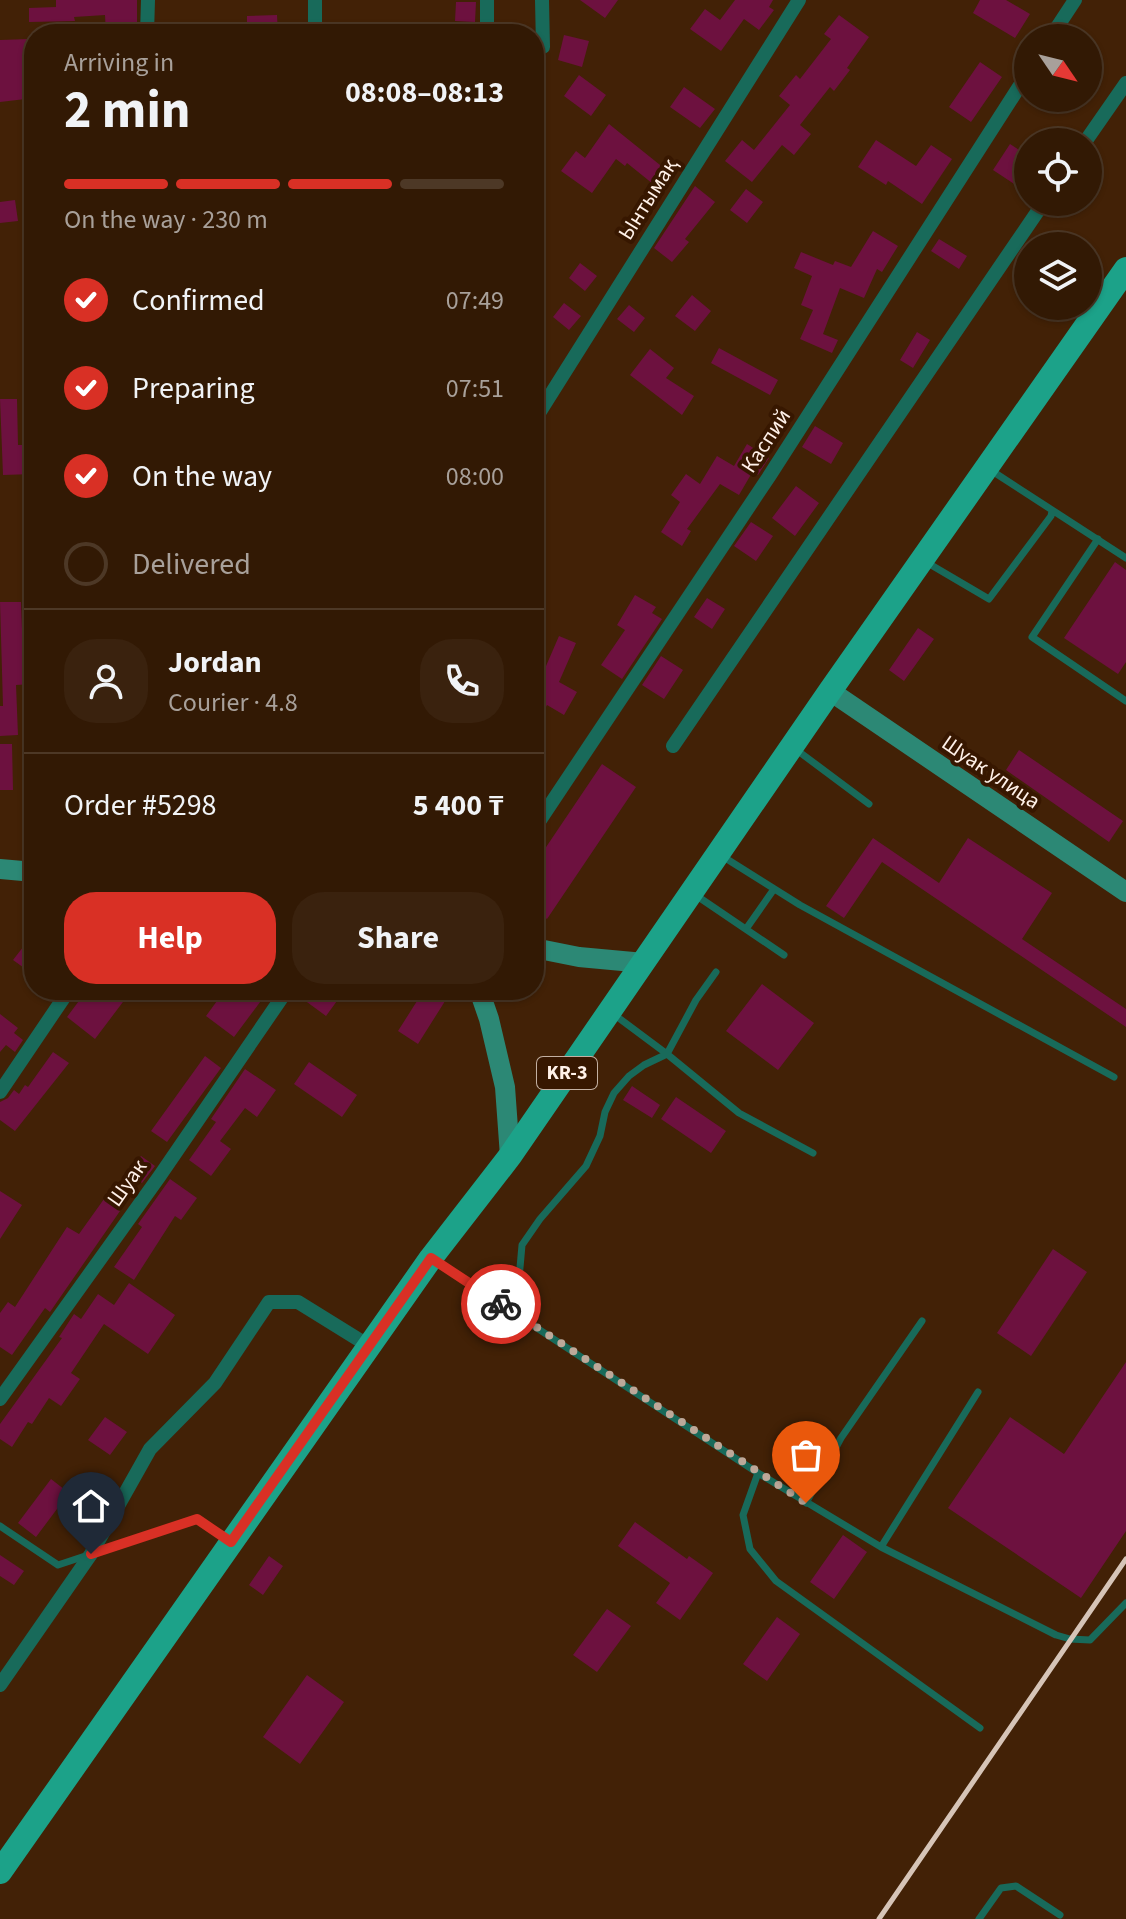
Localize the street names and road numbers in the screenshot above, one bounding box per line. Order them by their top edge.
street label: Ынтымақ [610,151,686,246]
street label: Каспий [733,403,799,479]
street label: Шуак улица [935,727,1047,817]
road number: KR-3 [537,1057,597,1089]
street label: Шуак [99,1153,155,1213]

